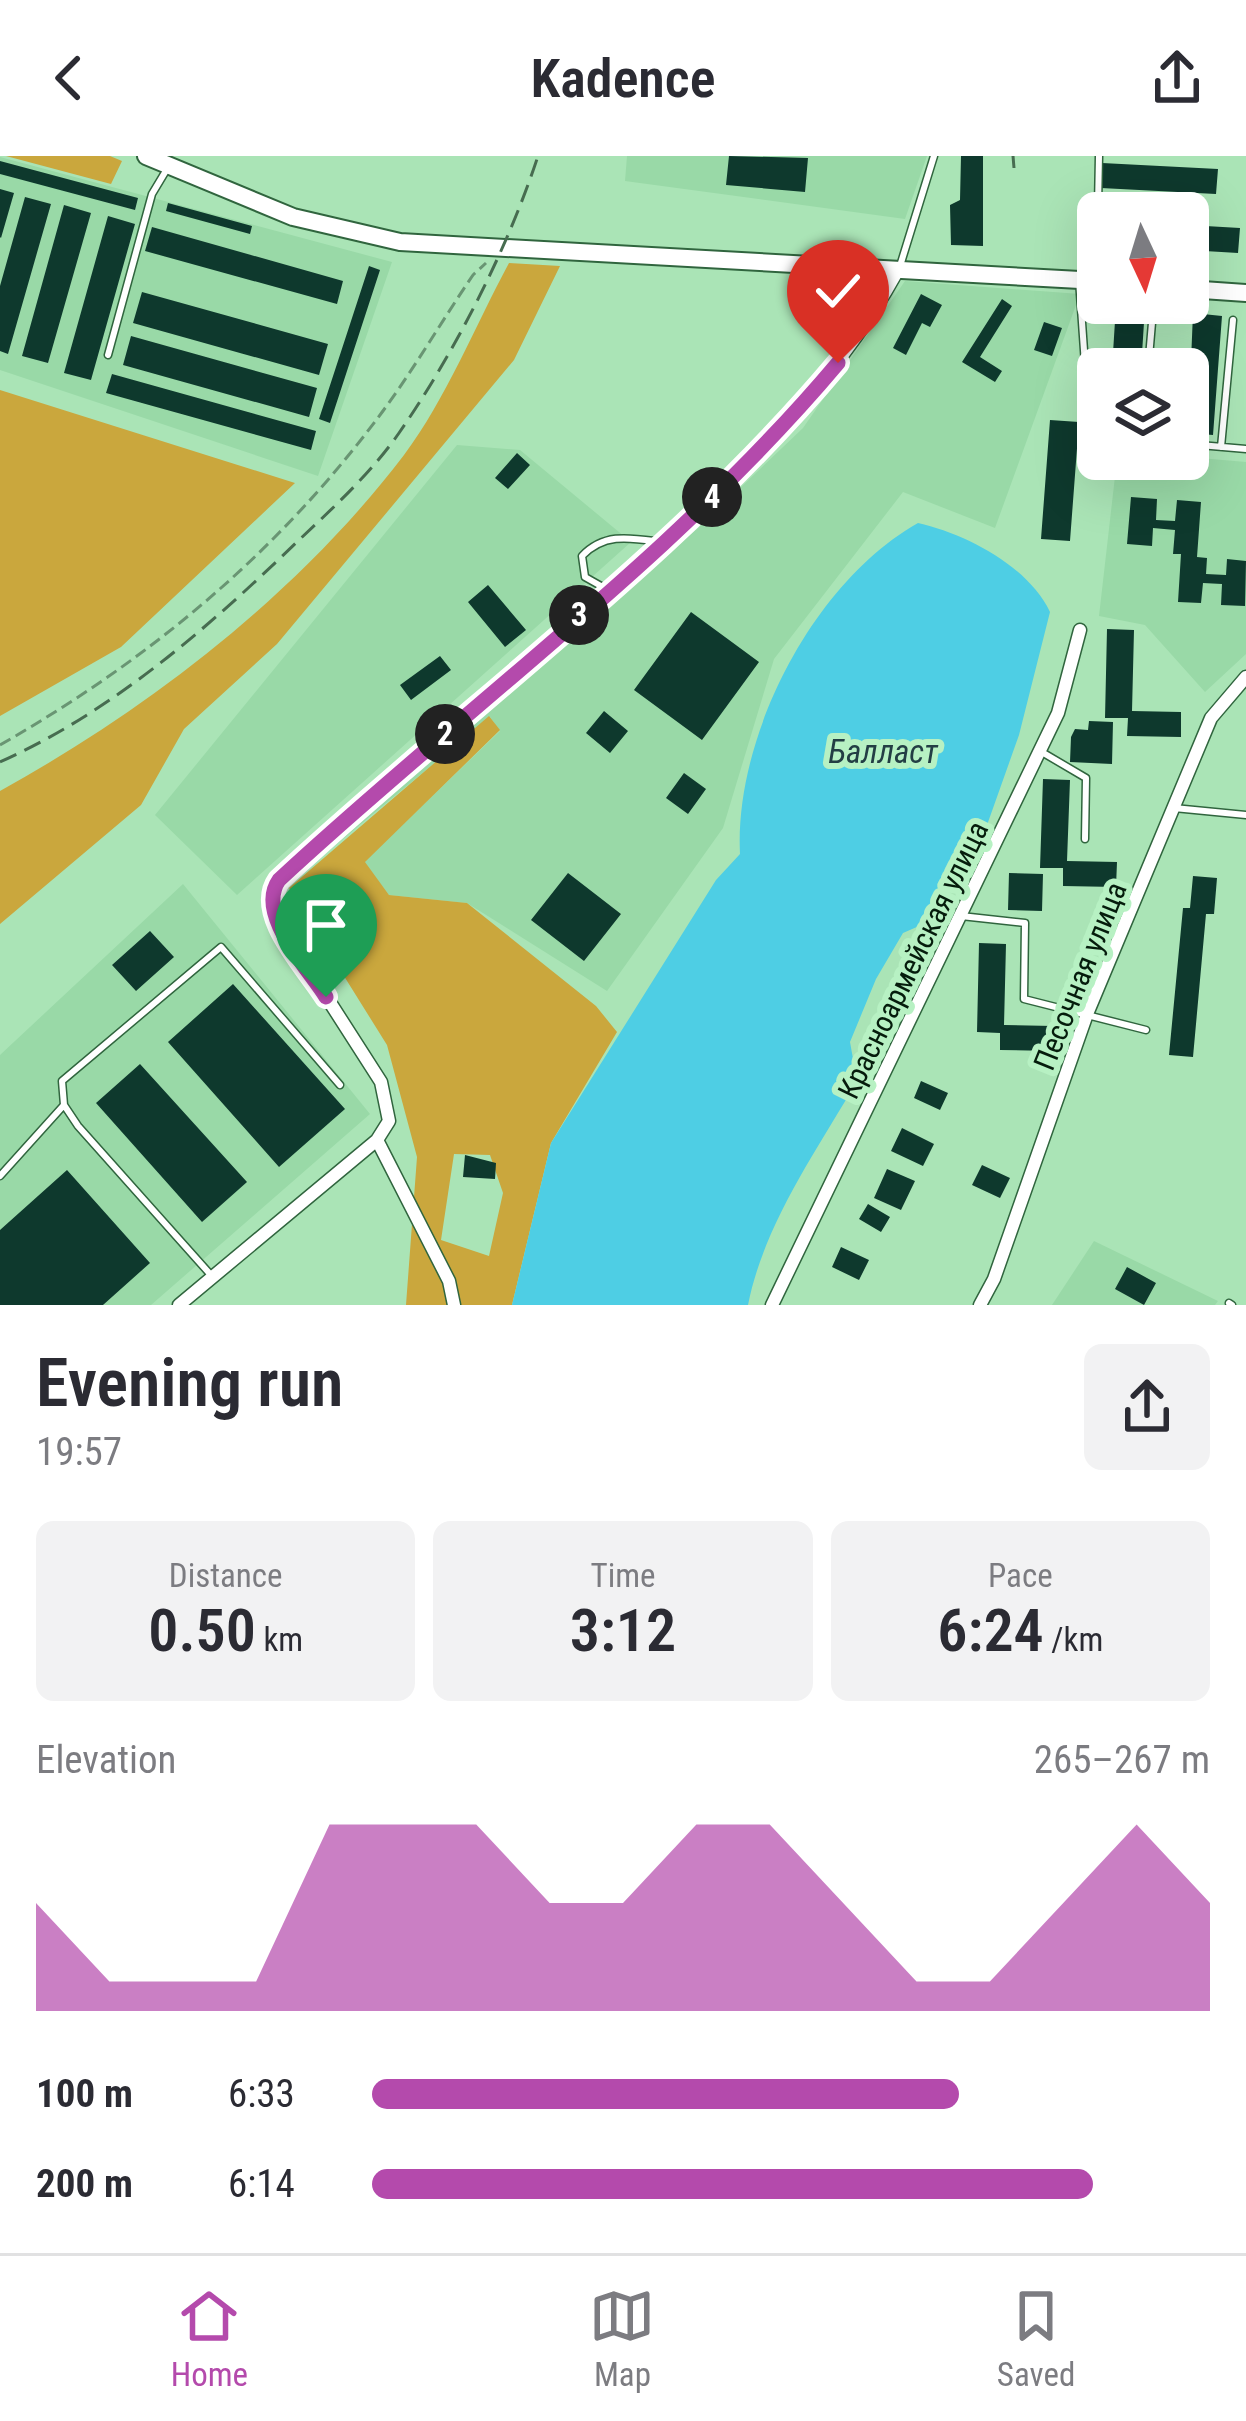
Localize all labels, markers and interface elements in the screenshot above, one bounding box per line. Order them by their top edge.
icon: back [36,45,102,111]
icon: share [1144,45,1210,111]
text: Kadence [531,47,715,110]
north arrow [1077,192,1209,324]
map controls [1077,192,1209,480]
pin [787,240,889,363]
icon: check [805,258,871,324]
button: layers [1077,348,1209,480]
pin: 4 [682,467,742,527]
text: 4 [704,477,720,516]
pin: 3 [549,585,609,645]
text: 3 [571,595,587,634]
pin: 2 [415,704,475,764]
text: 2 [437,714,453,753]
water label: Балласт [828,732,939,771]
street label: Красноармейская улица [831,816,995,1104]
pin [275,874,377,997]
street label: Песочная улица [1026,877,1134,1075]
icon: arrive [293,892,359,958]
button: share [1084,1344,1210,1470]
text: Evening run [36,1345,343,1422]
text: 19:57 [36,1429,122,1475]
text: Distance [169,1556,283,1595]
text: Time [590,1556,656,1595]
text: Pace [988,1556,1053,1595]
text: 0.50 [148,1595,256,1666]
text: 3:12 [570,1595,676,1666]
text: 6:24 [937,1595,1044,1666]
text: km [256,1620,303,1659]
text: /km [1044,1620,1103,1659]
text: Elevation [36,1737,176,1783]
text: 265–267 m [1034,1737,1210,1783]
text: 100 m [36,2071,133,2117]
text: 6:33 [228,2071,295,2117]
text: 200 m [36,2161,133,2207]
text: 6:14 [228,2161,295,2207]
tab: Home [171,2283,248,2394]
tab: Map [589,2283,655,2394]
tab: Saved [997,2283,1075,2394]

